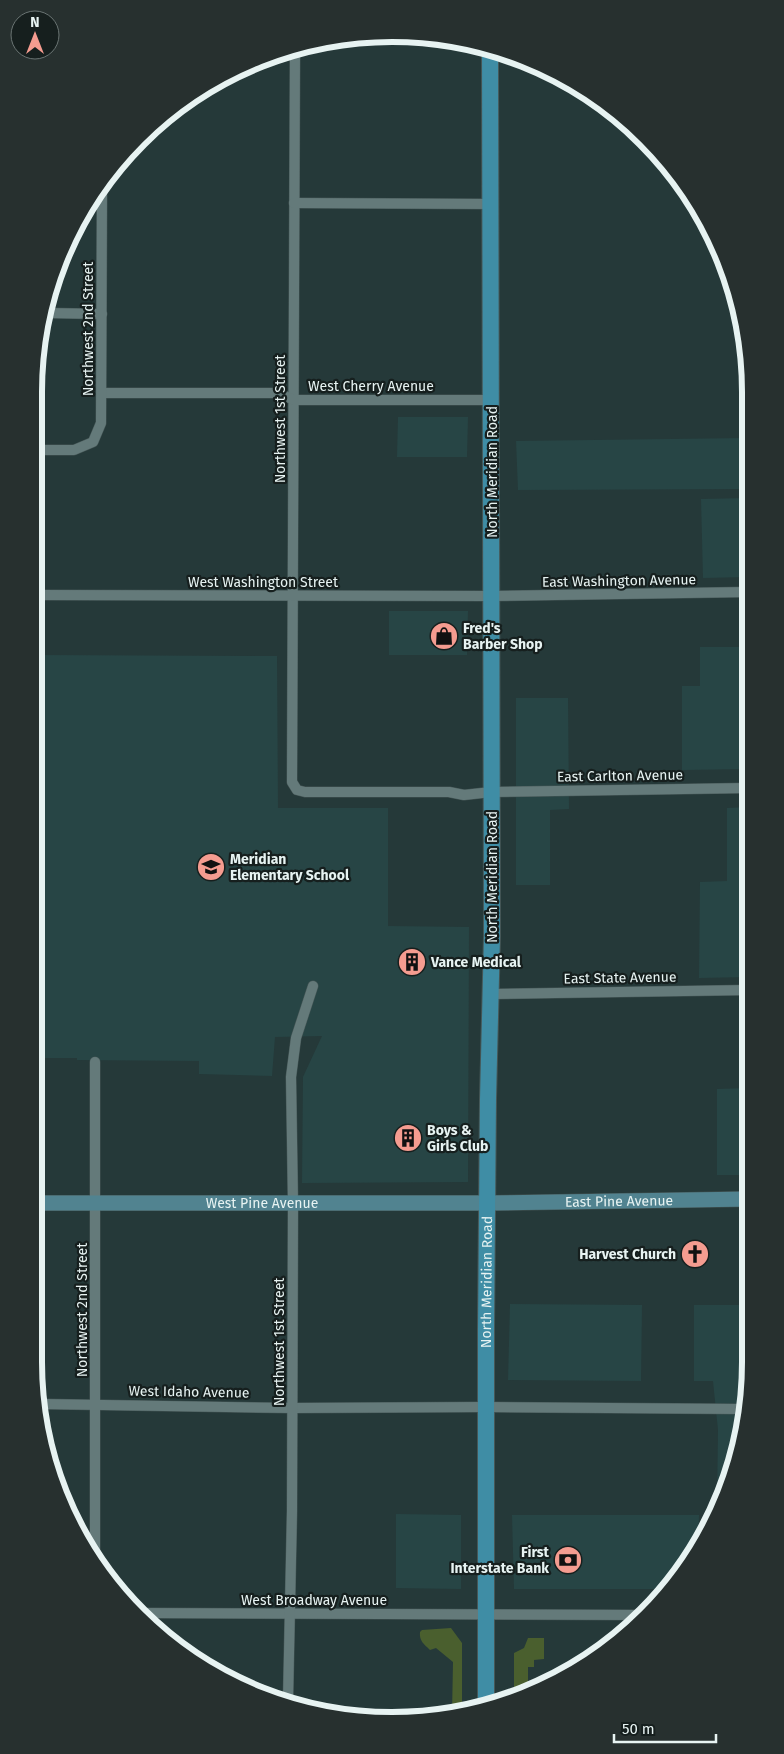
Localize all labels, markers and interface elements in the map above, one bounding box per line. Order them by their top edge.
north arrow [10,10,60,60]
text: N [30,14,40,31]
street label: Northwest 2nd Street [80,261,97,396]
street label: Northwest 1st Street [272,354,289,483]
street label: West Cherry Avenue [308,378,434,395]
street label: North Meridian Road [484,406,501,538]
street label: East Washington Avenue [542,571,696,591]
street label: West Washington Street [188,574,339,591]
place label: Fred's Barber Shop [463,620,543,653]
shop icon: Fred's Barber Shop [429,621,459,651]
street label: East Carlton Avenue [557,766,683,786]
street label: North Meridian Road [484,811,501,943]
place label: Meridian Elementary School [230,851,350,884]
school or university icon: Meridian Elementary School [196,852,226,882]
building icon: Vance Medical [397,947,427,977]
place label: Vance Medical [430,954,522,971]
street label: East State Avenue [563,969,677,987]
place label: Boys & Girls Club [427,1122,488,1155]
building icon: Boys & Girls Club [393,1123,423,1153]
street label: East Pine Avenue [565,1192,673,1210]
street label: West Pine Avenue [206,1195,318,1212]
street label: North Meridian Road [477,1216,495,1348]
church icon: Harvest Church [680,1239,710,1269]
street label: Northwest 2nd Street [74,1242,91,1377]
place label: Harvest Church [579,1246,676,1263]
street label: Northwest 1st Street [271,1277,288,1406]
street label: West Idaho Avenue [128,1382,250,1402]
place label: First Interstate Bank [451,1544,550,1577]
bank icon: First Interstate Bank [553,1545,583,1575]
street label: West Broadway Avenue [241,1592,387,1609]
scale bar [614,1712,716,1744]
text: 50 m [622,1720,655,1738]

